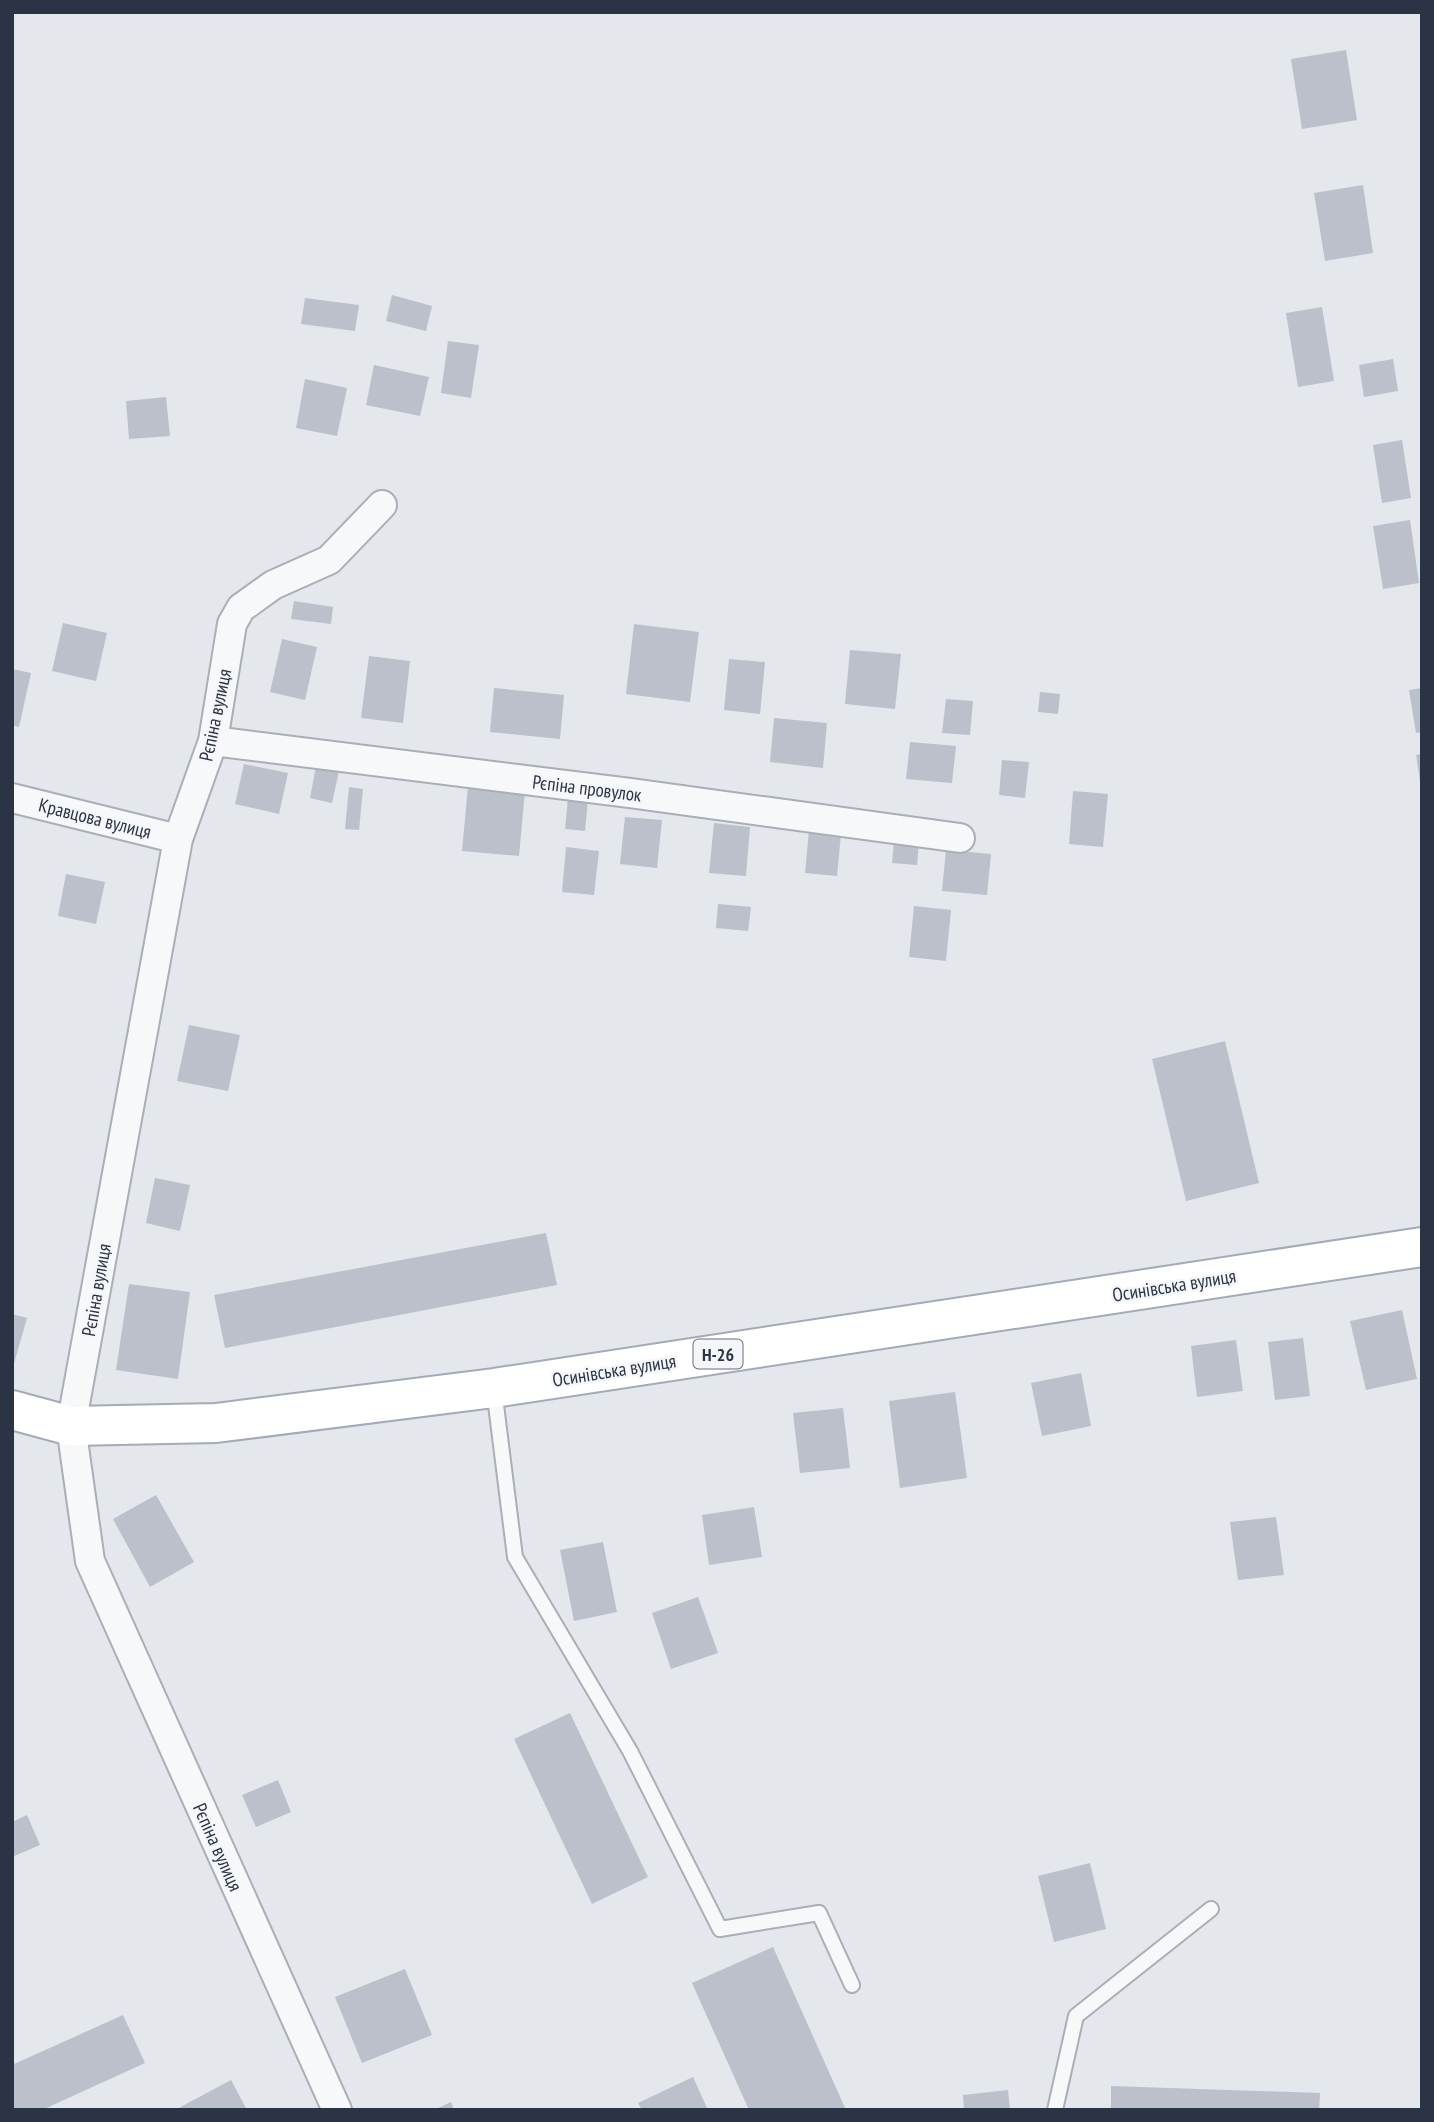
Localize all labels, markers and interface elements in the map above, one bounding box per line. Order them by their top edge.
street label: Рєпіна вулиця [194,667,236,763]
street label: Рєпіна провулок [531,769,644,807]
street label: Кравцова вулиця [36,792,154,844]
street label: Рєпіна вулиця [76,1242,116,1338]
street label: Осинівська вулиця [1110,1263,1238,1307]
road number: Н-26 [694,1339,742,1368]
street label: Осинівська вулиця [550,1348,678,1392]
street label: Рєпіна вулиця [188,1799,248,1895]

